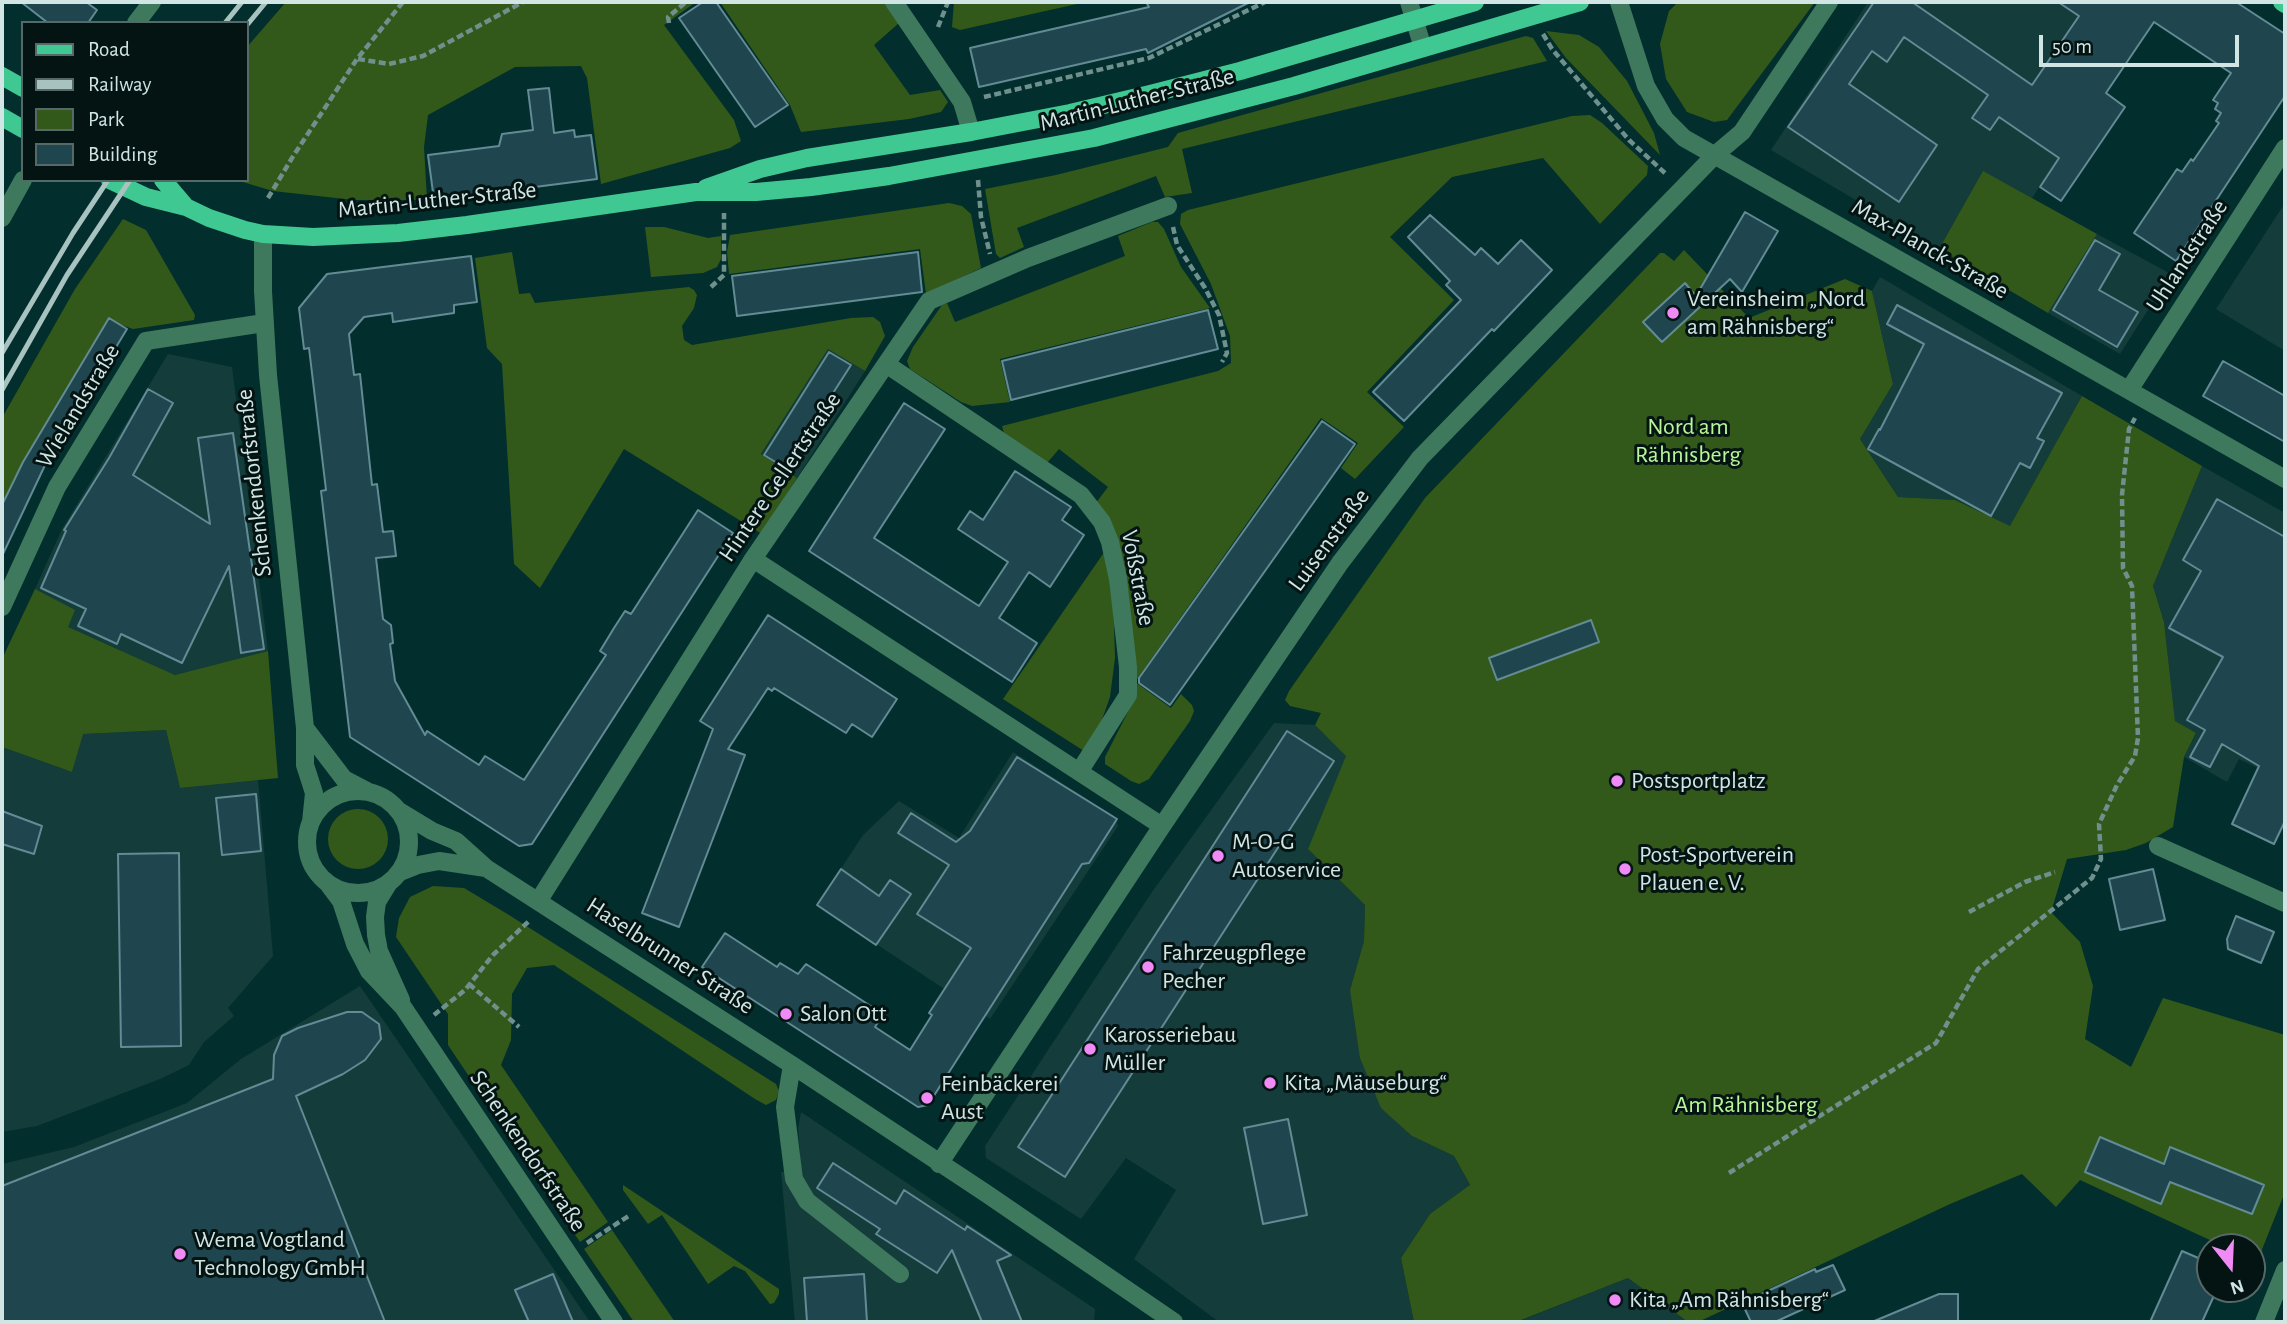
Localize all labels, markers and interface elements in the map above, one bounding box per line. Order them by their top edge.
legend [21,21,248,182]
scale bar [2042,21,2242,65]
text: 50 m [2052,36,2092,57]
text: Road [88,39,130,60]
street label: Martin-Luther-Straße [1037,62,1237,138]
text: Railway [88,74,151,95]
text: Park [88,109,124,130]
text: Building [88,144,157,165]
street label: Martin-Luther-Straße [336,175,538,225]
street label: Max-Planck-Straße [1846,192,2014,306]
street label: Uhlandstraße [2140,194,2234,318]
place label: Vereinsheim „Nord am Rähnisberg“ [1687,285,1865,341]
marker: Vereinsheim „Nord am Rähnisberg“ [1665,305,1681,321]
street label: Wielandstraße [30,339,126,473]
street label: Hintere Gellertstraße [713,387,847,567]
street label: Schenkendorfstraße [230,388,278,578]
park label: Nord am Rähnisberg [1635,413,1741,469]
street label: Luisenstraße [1282,483,1376,597]
street label: Voßstraße [1115,528,1161,628]
place label: Postsportplatz [1631,767,1766,795]
marker: Postsportplatz [1609,773,1625,789]
place label: M-O-G Autoservice [1232,828,1341,884]
place label: Post-Sportverein Plauen e. V. [1639,841,1794,897]
marker: M-O-G Autoservice [1210,848,1226,864]
marker: Post-Sportverein Plauen e. V. [1617,861,1633,877]
street label: Haselbrunner Straße [581,891,759,1021]
place label: Fahrzeugpflege Pecher [1162,939,1306,995]
marker: Fahrzeugpflege Pecher [1140,959,1156,975]
place label: Salon Ott [800,1000,886,1028]
marker: Salon Ott [778,1006,794,1022]
place label: Karosseriebau Müller [1104,1021,1236,1077]
marker: Karosseriebau Müller [1082,1041,1098,1057]
street label: Schenkendorfstraße [463,1065,593,1237]
place label: Kita „Mäuseburg“ [1284,1069,1447,1097]
place label: Feinbäckerei Aust [941,1070,1059,1126]
marker: Kita „Mäuseburg“ [1262,1075,1278,1091]
marker: Feinbäckerei Aust [919,1090,935,1106]
park label: Am Rähnisberg [1675,1091,1817,1119]
place label: Wema Vogtland Technology GmbH [194,1226,366,1282]
north arrow [2196,1233,2266,1303]
marker: Wema Vogtland Technology GmbH [172,1246,188,1262]
text: N [2228,1275,2246,1298]
place label: Kita „Am Rähnisberg“ [1629,1286,1829,1314]
marker: Kita „Am Rähnisberg“ [1607,1292,1623,1308]

